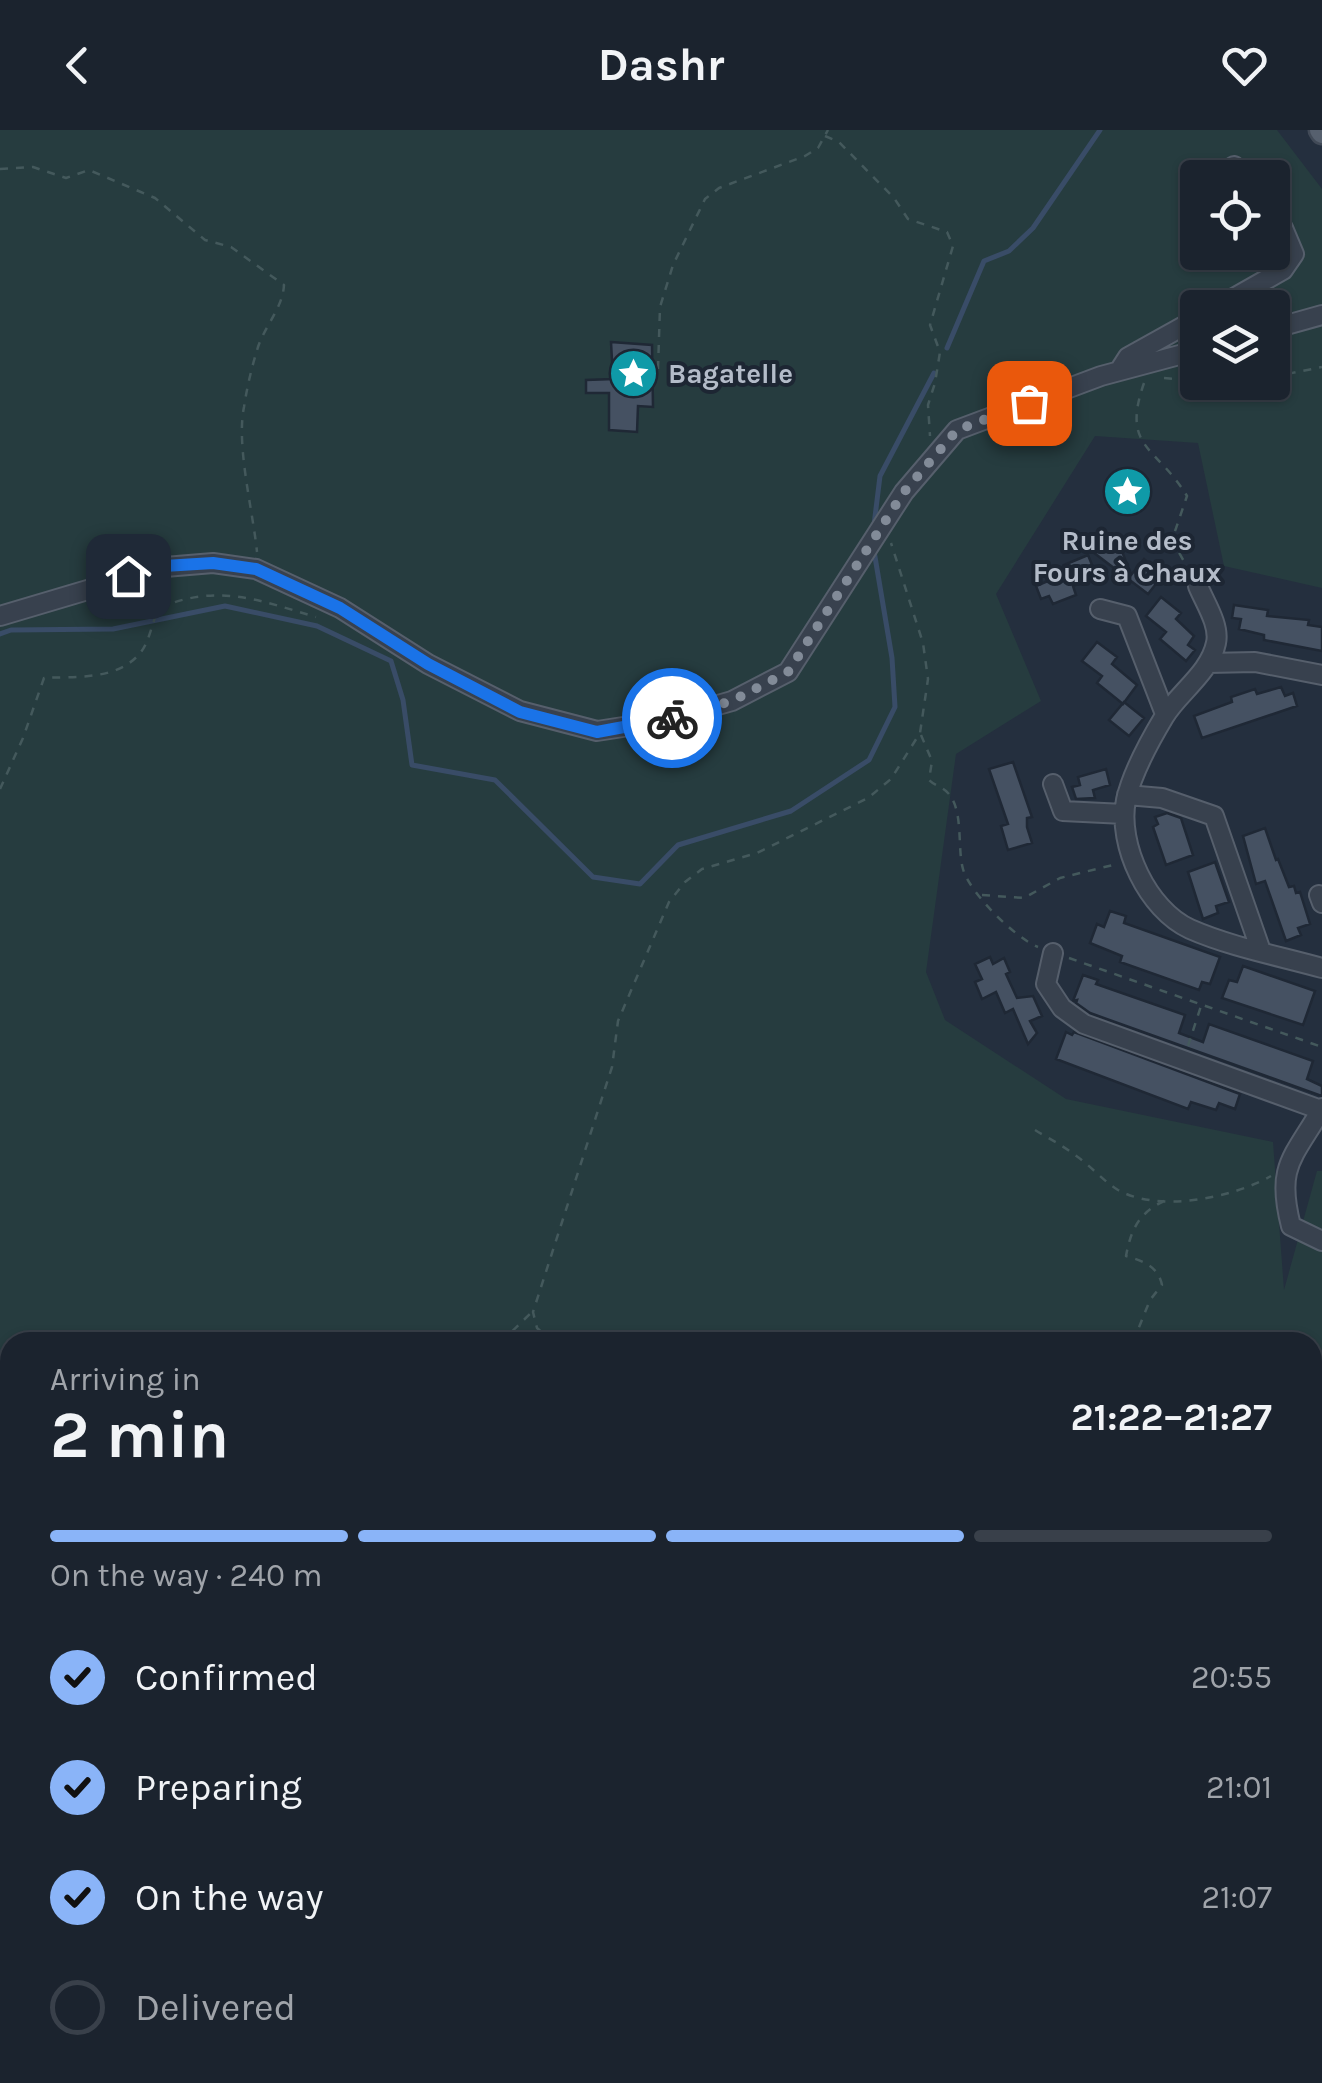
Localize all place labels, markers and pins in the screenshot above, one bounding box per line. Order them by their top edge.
place icon: Bagatelle [607,347,659,399]
place label: Bagatelle [668,357,793,390]
pin [987,361,1072,446]
place icon: Ruine des Fours à Chaux [1101,466,1153,518]
place label: Ruine des Fours à Chaux [1033,524,1222,589]
pin [86,534,171,619]

